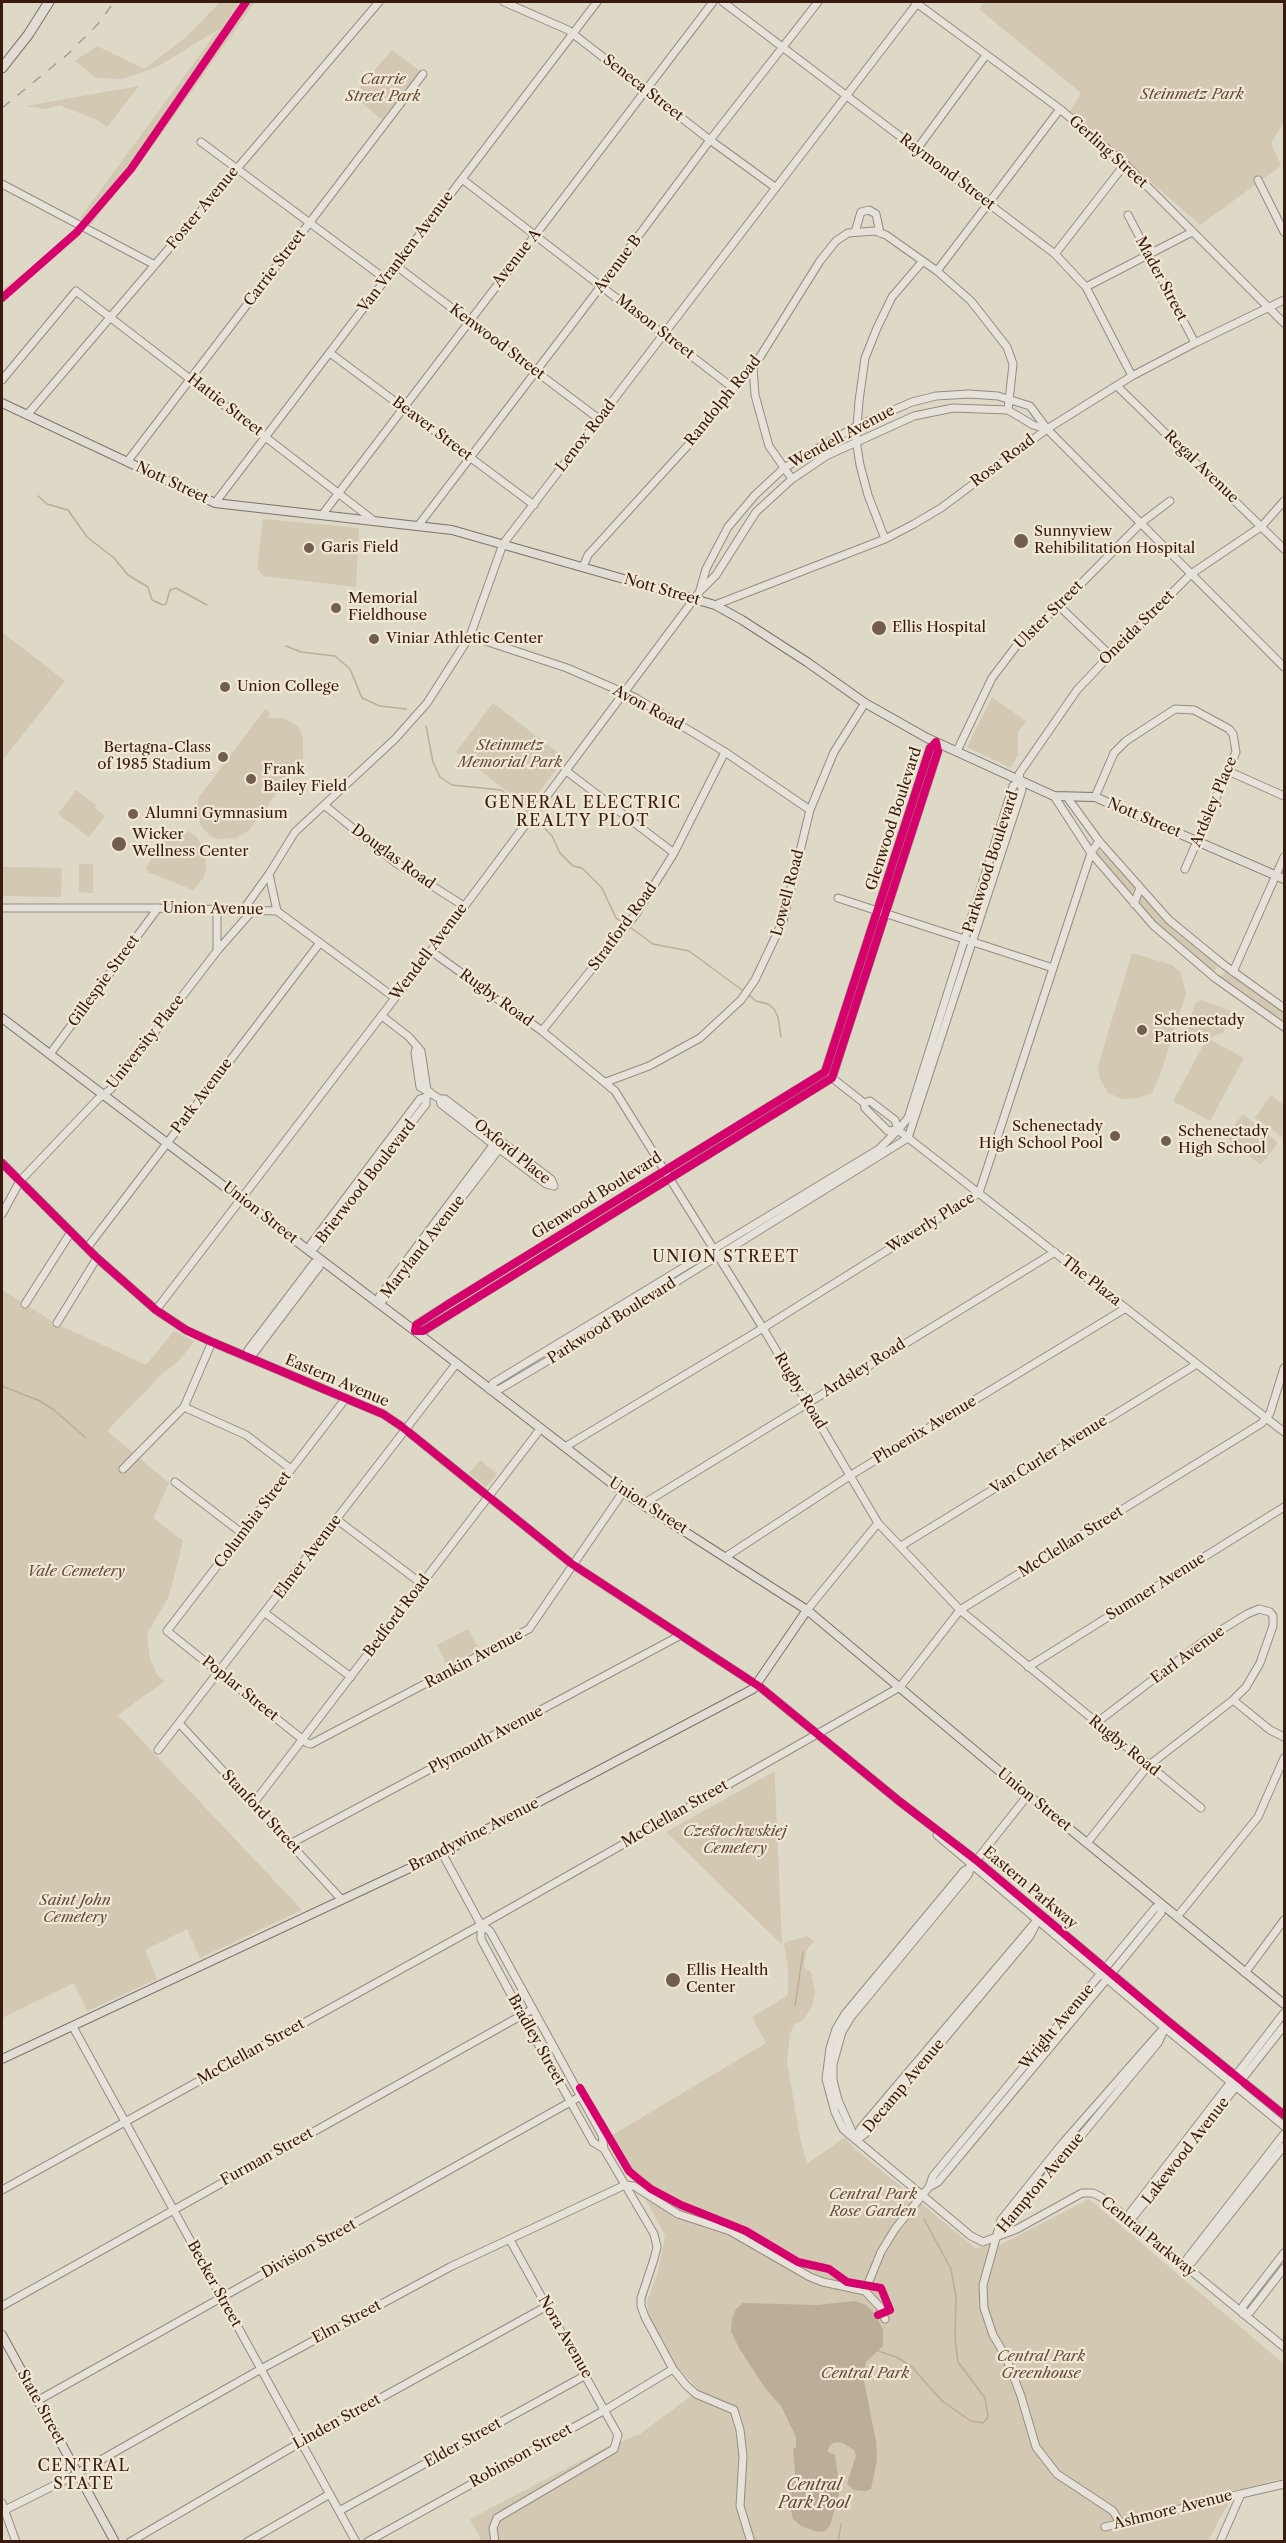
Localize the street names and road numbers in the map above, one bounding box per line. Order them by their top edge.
street label: Seneca Street [599,51,687,125]
street label: Gerling Street [1065,112,1151,192]
street label: Raymond Street [896,130,998,214]
street label: Foster Avenue [163,163,243,253]
street label: Van Vranken Avenue [355,188,457,316]
street label: Avenue A [489,225,545,291]
street label: Carrie Street [240,226,310,310]
street label: Avenue B [590,232,646,296]
street label: Mader Street [1131,234,1191,324]
street label: Mason Street [612,291,698,363]
street label: Kenwood Street [446,300,548,384]
street label: Randolph Road [681,352,765,450]
street label: Hattie Street [184,370,266,440]
street label: Beaver Street [389,393,475,465]
street label: Lenox Road [552,396,620,476]
street label: Wendell Avenue [786,402,898,472]
street label: Regal Avenue [1160,427,1242,507]
street label: Rosa Road [967,431,1039,491]
street label: Nott Street [133,458,211,508]
street label: Nott Street [622,571,702,609]
street label: Ulster Street [1011,577,1087,653]
street label: Oneida Street [1096,587,1178,669]
street label: Avon Road [610,682,686,734]
street label: Glenwood Boulevard [862,745,926,893]
street label: Ardsley Place [1187,754,1241,850]
street label: Parkwood Boulevard [960,789,1022,935]
street label: Nott Street [1104,794,1184,842]
street label: Douglas Road [348,821,438,893]
street label: Lowell Road [768,848,808,938]
street label: Stratford Road [585,879,661,975]
street label: Union Avenue [162,899,264,919]
street label: Wendell Avenue [387,900,471,1004]
street label: Gillespie Street [65,932,143,1030]
street label: Rugby Road [456,965,536,1031]
street label: University Place [104,991,188,1093]
street label: Park Avenue [168,1055,236,1137]
street label: Oxford Place [470,1116,554,1188]
street label: Brierwood Boulevard [312,1117,420,1247]
street label: Glenwood Boulevard [529,1149,665,1243]
street label: Union Street [219,1178,301,1248]
street label: Waverly Place [884,1189,978,1257]
street label: Maryland Avenue [377,1192,469,1302]
street label: The Plaza [1058,1252,1124,1310]
street label: Parkwood Boulevard [544,1274,680,1368]
street label: Ardsley Road [819,1335,909,1401]
street label: Rugby Road [770,1349,830,1433]
street label: Eastern Avenue [282,1351,392,1411]
street label: Phoenix Avenue [870,1392,980,1468]
street label: Van Curler Avenue [987,1412,1111,1498]
street label: Columbia Street [211,1468,295,1572]
street label: Union Street [605,1474,691,1538]
street label: McClellan Street [1015,1503,1127,1581]
street label: Elmer Avenue [270,1511,346,1603]
street label: Sumner Avenue [1103,1549,1209,1625]
street label: Bedford Road [360,1571,434,1661]
street label: Earl Avenue [1148,1622,1228,1688]
street label: Rankin Avenue [422,1626,526,1692]
street label: Poplar Street [198,1653,282,1725]
street label: Plymouth Avenue [426,1702,546,1778]
street label: Rugby Road [1085,1712,1163,1780]
street label: Union Street [993,1765,1075,1835]
street label: Stanford Street [218,1766,304,1858]
street label: McClellan Street [619,1776,731,1852]
street label: Brandywine Avenue [406,1794,542,1876]
street label: Eastern Parkway [979,1843,1081,1933]
street label: Wright Avenue [1016,1981,1098,2073]
street label: Bradley Street [504,1991,568,2089]
street label: McClellan Street [194,2015,308,2089]
street label: Decamp Avenue [860,2035,948,2137]
street label: Lakewood Avenue [1139,2094,1233,2208]
street label: Furman Street [218,2124,316,2190]
street label: Hampton Avenue [994,2129,1088,2237]
street label: Central Parkway [1097,2193,1199,2281]
street label: Division Street [259,2216,359,2282]
street label: Becker Street [183,2238,245,2330]
street label: Nora Avenue [534,2292,596,2382]
street label: Elm Street [310,2296,384,2348]
street label: State Street [13,2367,69,2447]
street label: Linden Street [290,2391,384,2453]
street label: Elder Street [421,2414,505,2472]
street label: Robinson Street [466,2420,576,2492]
street label: Ashmore Avenue [1112,2487,1234,2533]

